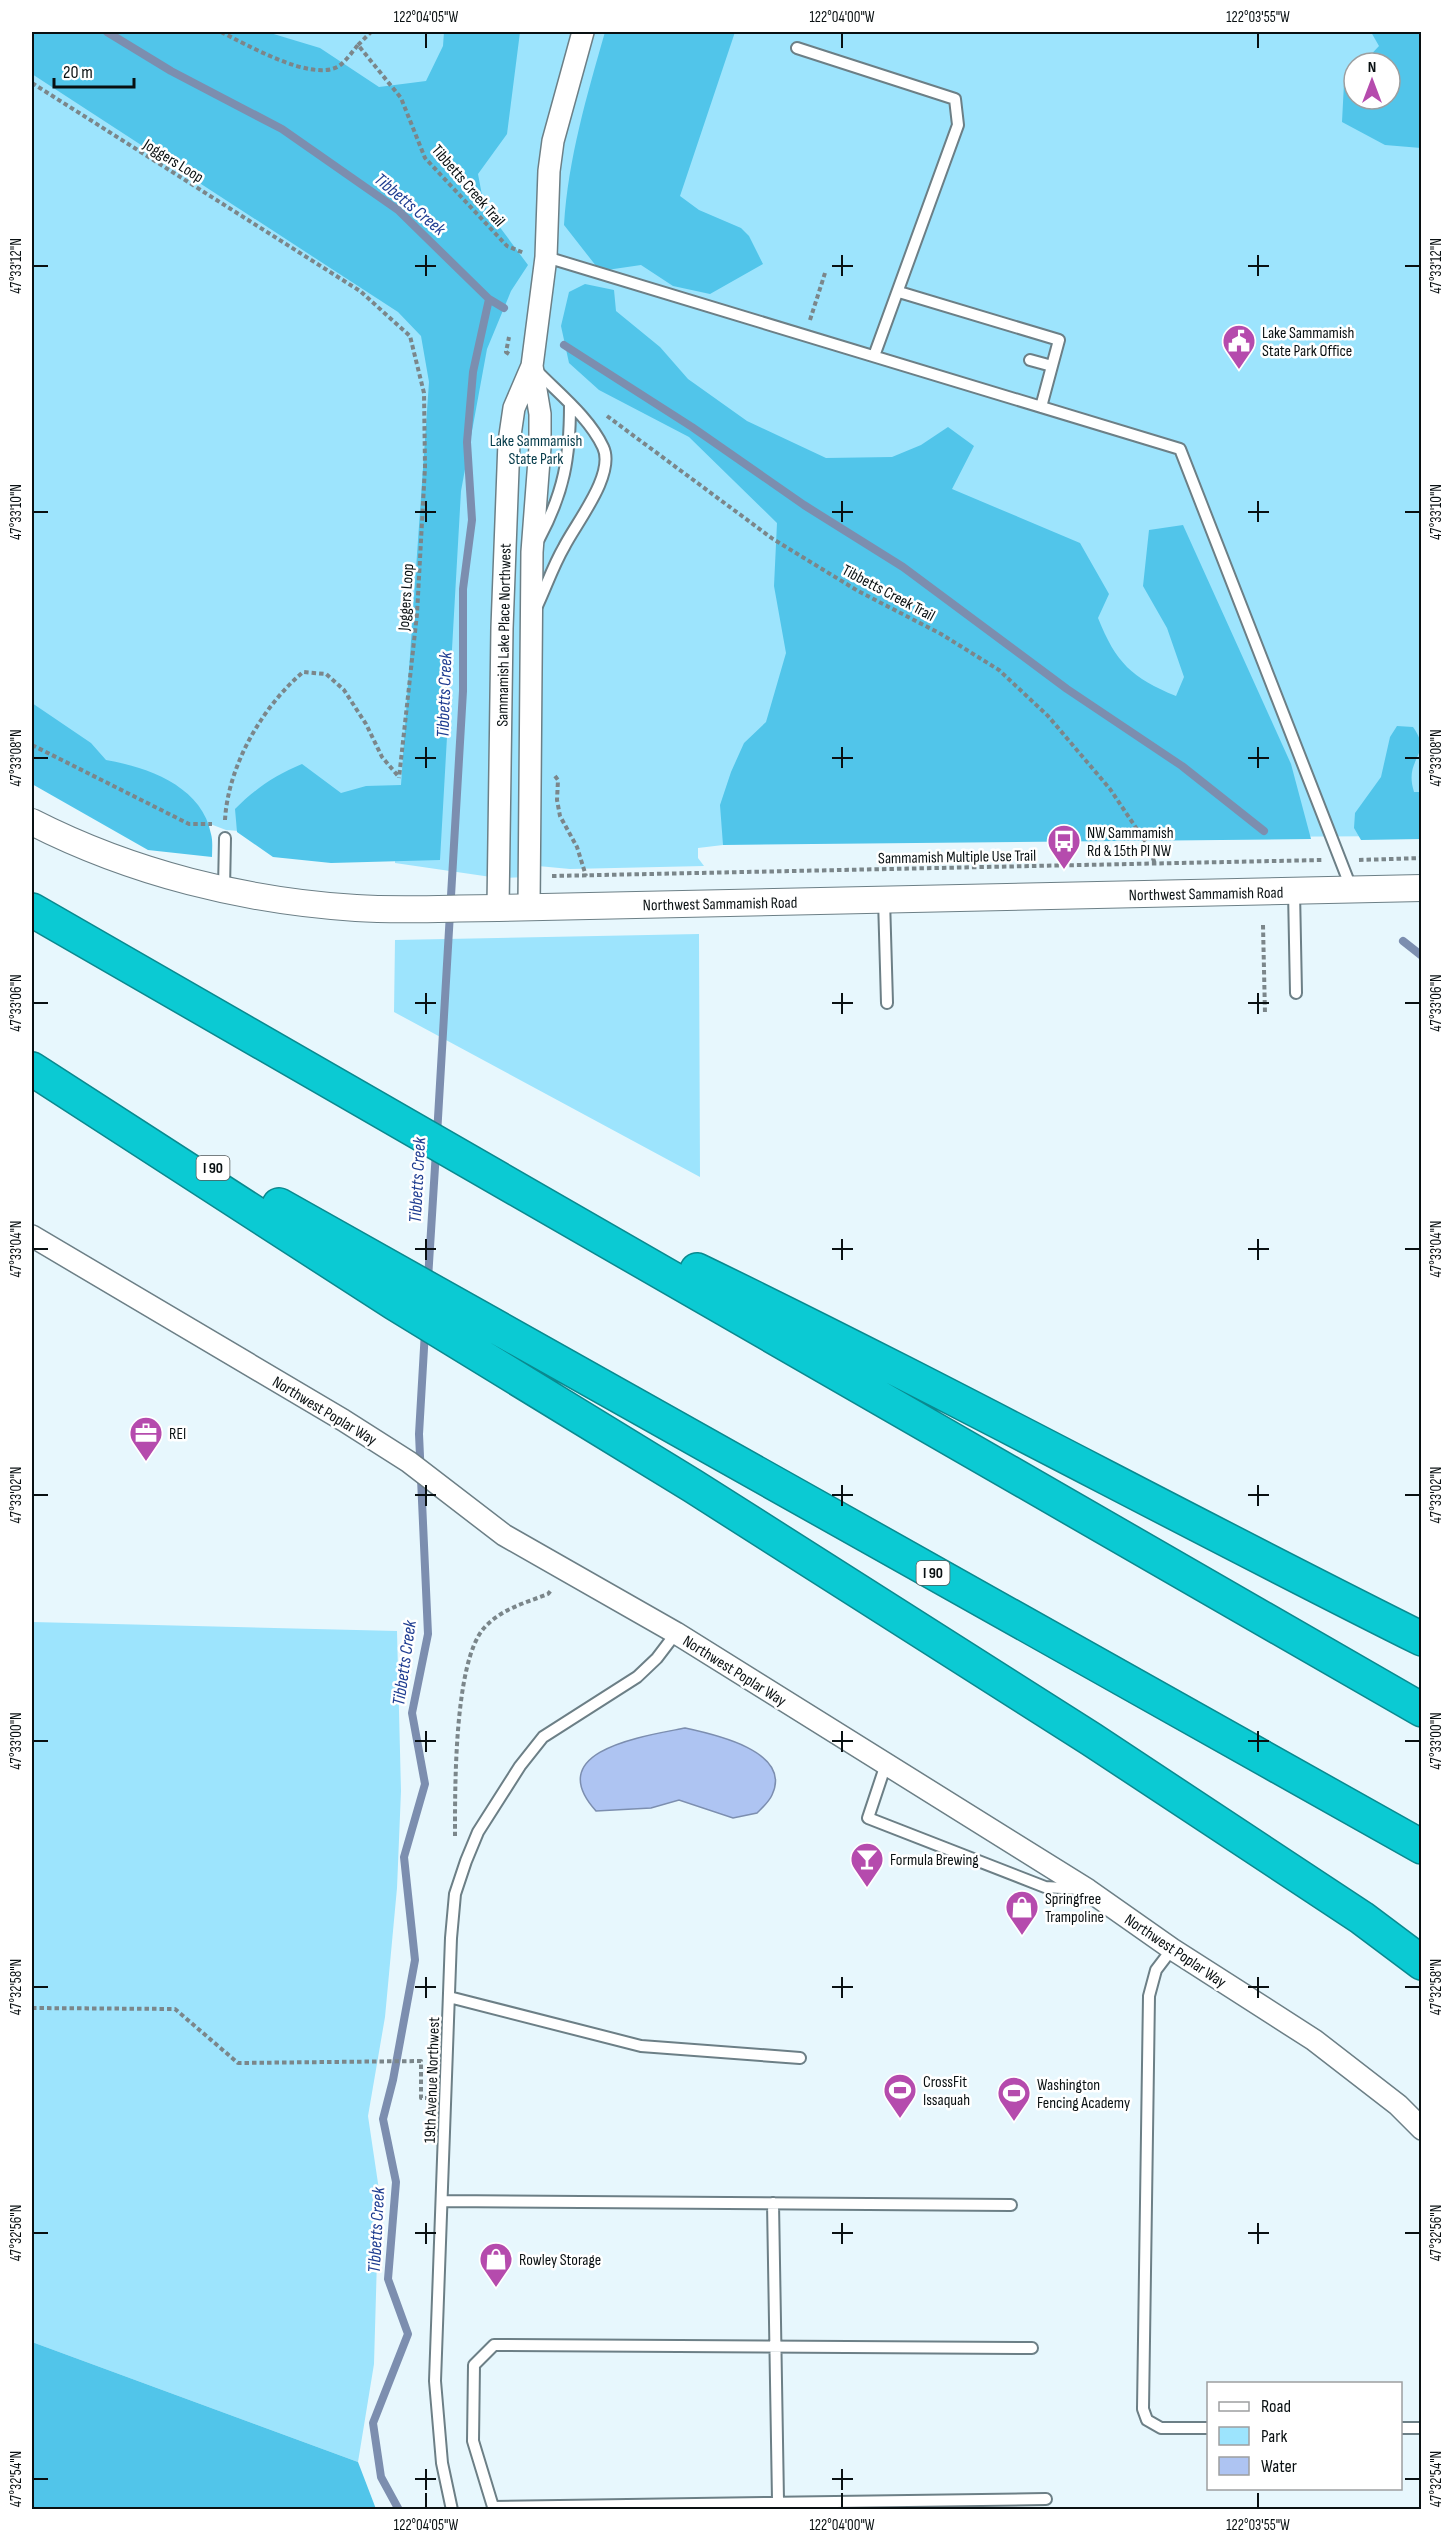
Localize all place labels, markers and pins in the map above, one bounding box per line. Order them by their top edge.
public building icon: Lake Sammamish State Park Office [1221,323,1257,370]
place label: Lake Sammamish State Park Office [1262,324,1354,361]
bus stop icon: NW Sammamish Rd & 15th Pl NW [1046,823,1082,870]
place label: NW Sammamish Rd & 15th Pl NW [1087,824,1174,861]
office icon: REI [128,1415,164,1462]
place label: REI [169,1425,186,1444]
bar icon: Formula Brewing [849,1841,885,1888]
place label: Formula Brewing [890,1851,979,1870]
shop icon: Springfree Trampoline [1004,1889,1040,1936]
place label: Springfree Trampoline [1045,1890,1104,1927]
sports icon: CrossFit Issaquah [882,2072,918,2119]
place label: CrossFit Issaquah [923,2073,970,2110]
sports icon: Washington Fencing Academy [996,2075,1032,2122]
place label: Washington Fencing Academy [1037,2076,1130,2113]
shop icon: Rowley Storage [478,2241,514,2288]
place label: Rowley Storage [519,2251,601,2270]

